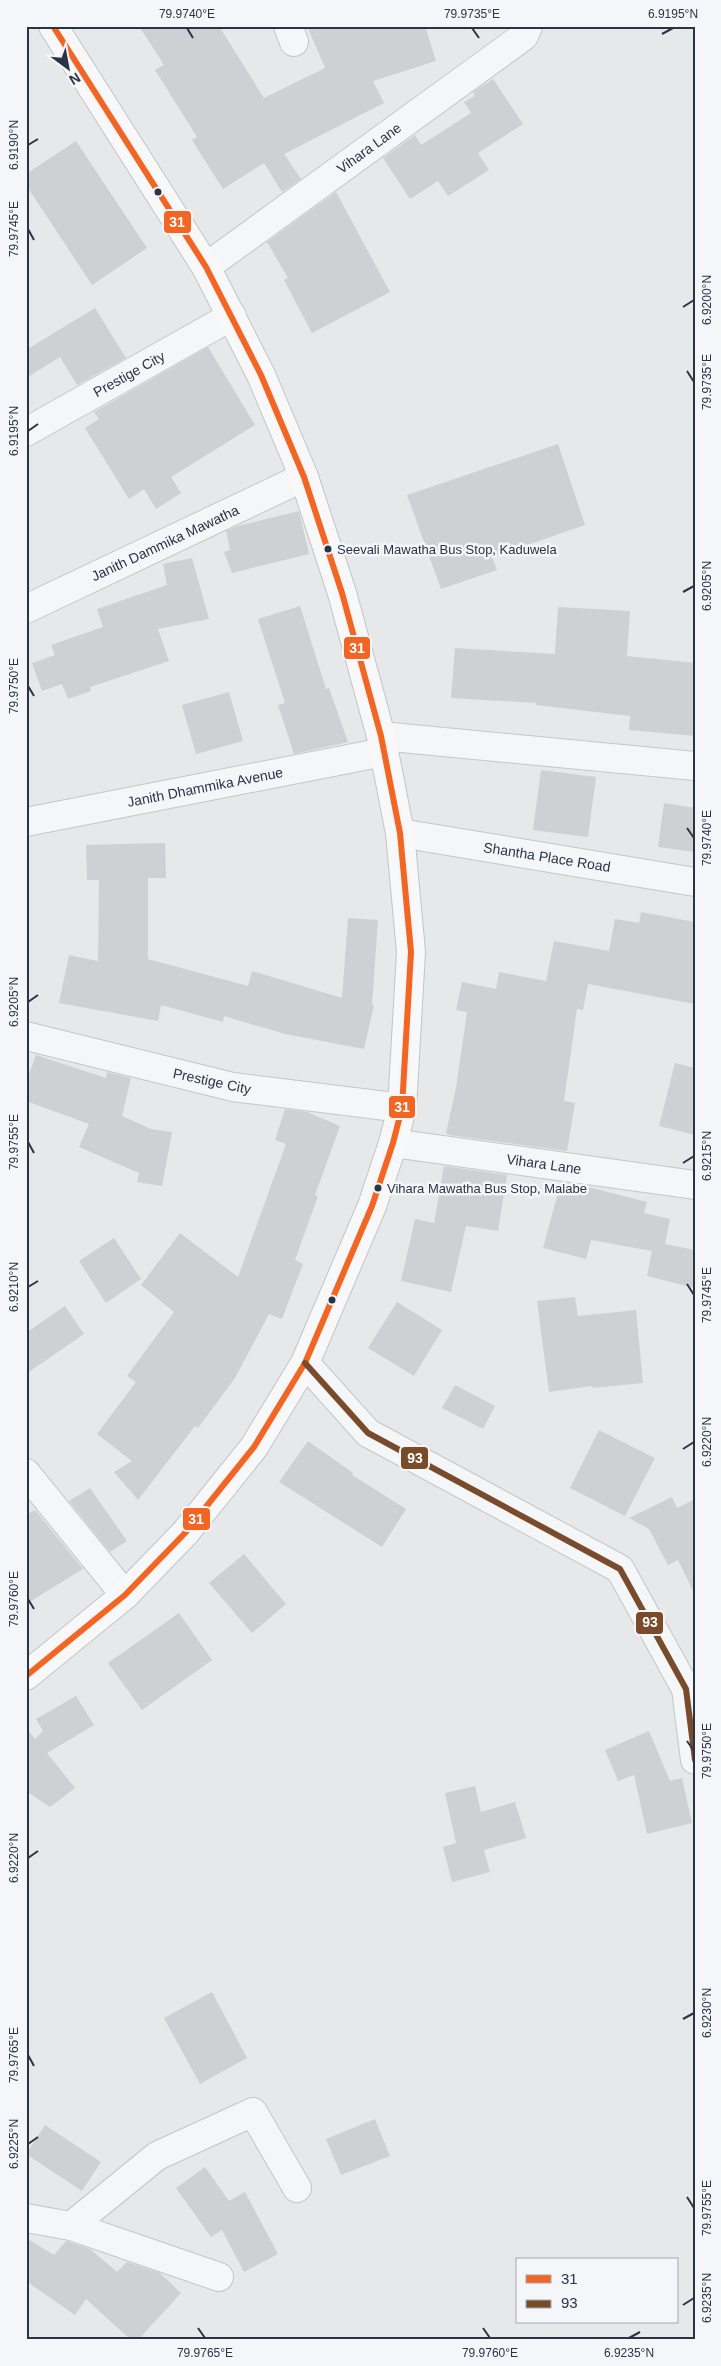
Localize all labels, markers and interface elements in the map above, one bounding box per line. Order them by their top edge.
text: 79.9740°E [159,7,215,21]
text: 79.9735°E [444,7,500,21]
text: 6.9195°N [648,7,698,21]
north arrow [42,42,92,92]
text: N [66,70,83,88]
street label: Vihara Lane [334,119,404,177]
text: 6.9190°N [7,120,21,170]
unlabelled marker [153,187,163,197]
text: 79.9745°E [7,201,21,257]
line badge: 31 [163,210,192,234]
text: 31 [169,214,185,230]
text: 6.9200°N [700,275,714,325]
street label: Prestige City [90,348,168,400]
text: 79.9735°E [700,354,714,410]
text: 6.9195°N [7,406,21,456]
street label: Janith Dammika Mawatha [89,502,242,584]
place label: Seevali Mawatha Bus Stop, Kaduwela [337,542,557,557]
marker: Seevali Mawatha Bus Stop, Kaduwela [323,544,333,554]
text: 6.9205°N [700,561,714,611]
line badge: 31 [343,636,371,660]
text: 31 [349,640,365,656]
text: 79.9750°E [7,658,21,714]
street label: Janith Dhammika Avenue [126,764,285,810]
text: 79.9740°E [700,810,714,866]
street label: Shantha Place Road [482,839,612,875]
text: 6.9205°N [7,977,21,1027]
street label: Prestige City [172,1065,252,1097]
line badge: 31 [388,1095,416,1119]
text: 31 [394,1099,410,1115]
text: 79.9755°E [7,1114,21,1170]
text: 6.9215°N [700,1131,714,1181]
street label: Vihara Lane [506,1151,583,1177]
place label: Vihara Mawatha Bus Stop, Malabe [387,1181,587,1196]
marker: Vihara Mawatha Bus Stop, Malabe [373,1183,383,1193]
text: 6.9210°N [7,1262,21,1312]
text: 79.9745°E [700,1267,714,1323]
unlabelled marker [327,1295,337,1305]
text: 6.9220°N [700,1417,714,1467]
line badge: 93 [400,1446,429,1470]
text: 93 [407,1450,423,1466]
line badge: 31 [182,1507,211,1531]
text: 31 [188,1511,204,1527]
text: 79.9760°E [7,1571,21,1627]
line badge: 93 [635,1611,664,1635]
text: 93 [642,1614,658,1630]
text: 79.9750°E [700,1723,714,1779]
text: 6.9220°N [7,1833,21,1883]
text: 6.9230°N [700,1988,714,2038]
text: 79.9765°E [7,2027,21,2083]
text: 6.9225°N [7,2119,21,2169]
text: 79.9755°E [700,2180,714,2236]
legend [516,2258,678,2324]
text: 31 [561,2270,578,2287]
text: 6.9235°N [700,2273,714,2323]
text: 93 [561,2294,578,2311]
text: 79.9765°E [177,2346,233,2360]
text: 79.9760°E [462,2346,518,2360]
text: 6.9235°N [604,2346,654,2360]

